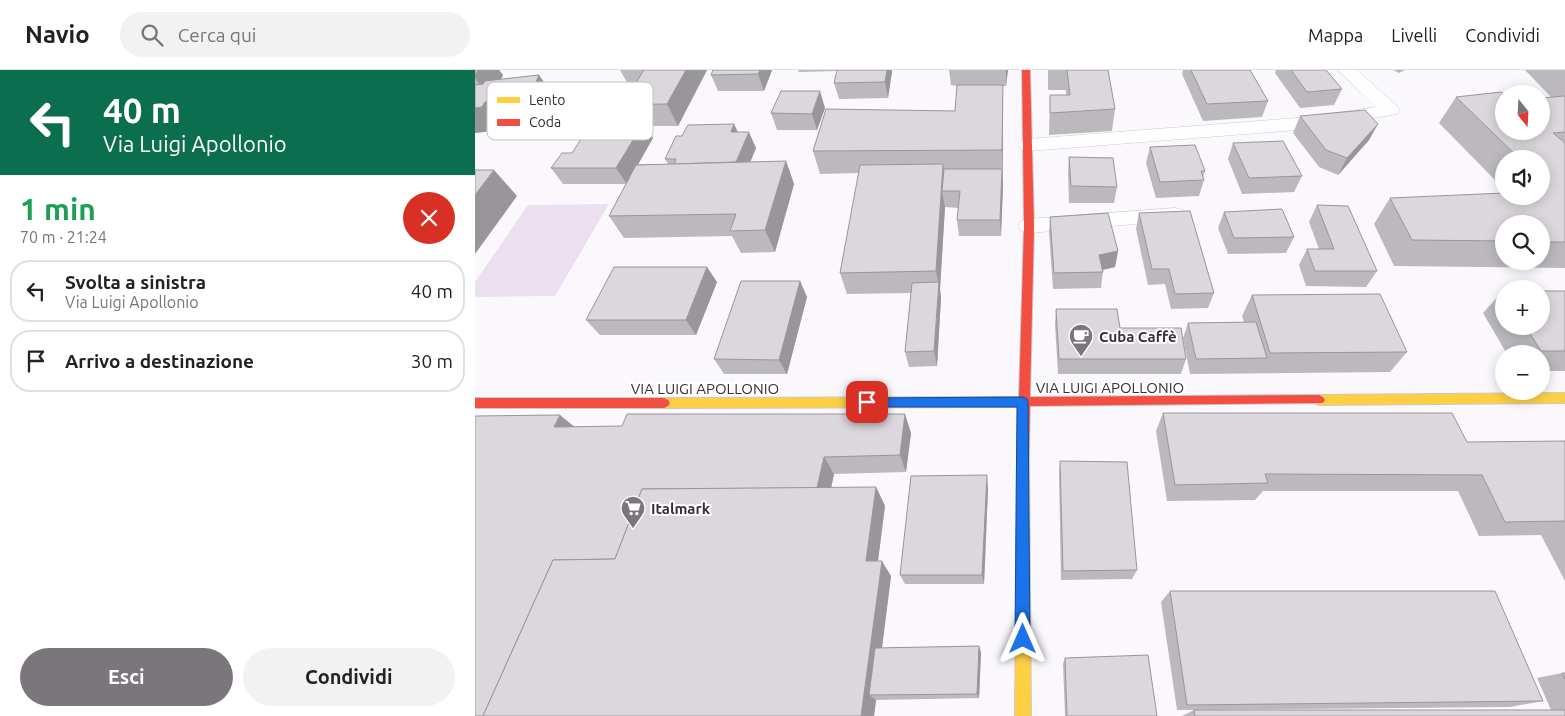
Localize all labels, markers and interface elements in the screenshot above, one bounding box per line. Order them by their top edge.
search box [120,12,470,57]
text: Navio [25,21,90,48]
icon: search [138,21,166,49]
text: Cerca qui [178,24,256,46]
text: Mappa [1308,25,1363,45]
text: Livelli [1391,25,1437,45]
text: Condividi [1465,25,1540,45]
legend [487,82,653,140]
north arrow [1495,85,1550,140]
map controls [1495,85,1550,400]
icon: left [20,90,85,155]
text: 40 m [103,90,181,130]
text: Lento [529,92,566,108]
text: Coda [529,114,561,130]
text: Via Luigi Apollonio [103,131,287,156]
button: sound [1495,150,1550,205]
text: 1 min [20,192,96,226]
button: close [403,192,455,244]
button: search [1495,215,1550,270]
text: 70 m · 21:24 [20,228,107,246]
text: Svolta a sinistra [65,271,206,293]
icon: left [22,277,50,305]
text: 40 m [411,280,453,302]
button: + [1495,280,1550,335]
text: Via Luigi Apollonio [65,293,199,311]
cafe icon: Cuba Caffè [1068,323,1094,357]
place label: Cuba Caffè [1099,328,1177,345]
button: − [1495,345,1550,400]
icon: arrive [22,347,50,375]
text: Arrivo a destinazione [65,350,254,372]
text: 30 m [411,350,453,372]
street label: VIA LUIGI APOLLONIO [1036,379,1184,396]
street label: VIA LUIGI APOLLONIO [631,380,779,397]
pin [846,381,888,423]
icon: arrive [853,388,881,416]
supermarket icon: Italmark [620,495,646,529]
place label: Italmark [651,500,711,517]
position arrow [996,612,1048,664]
button: Esci [20,648,233,706]
button: Condividi [243,648,455,706]

